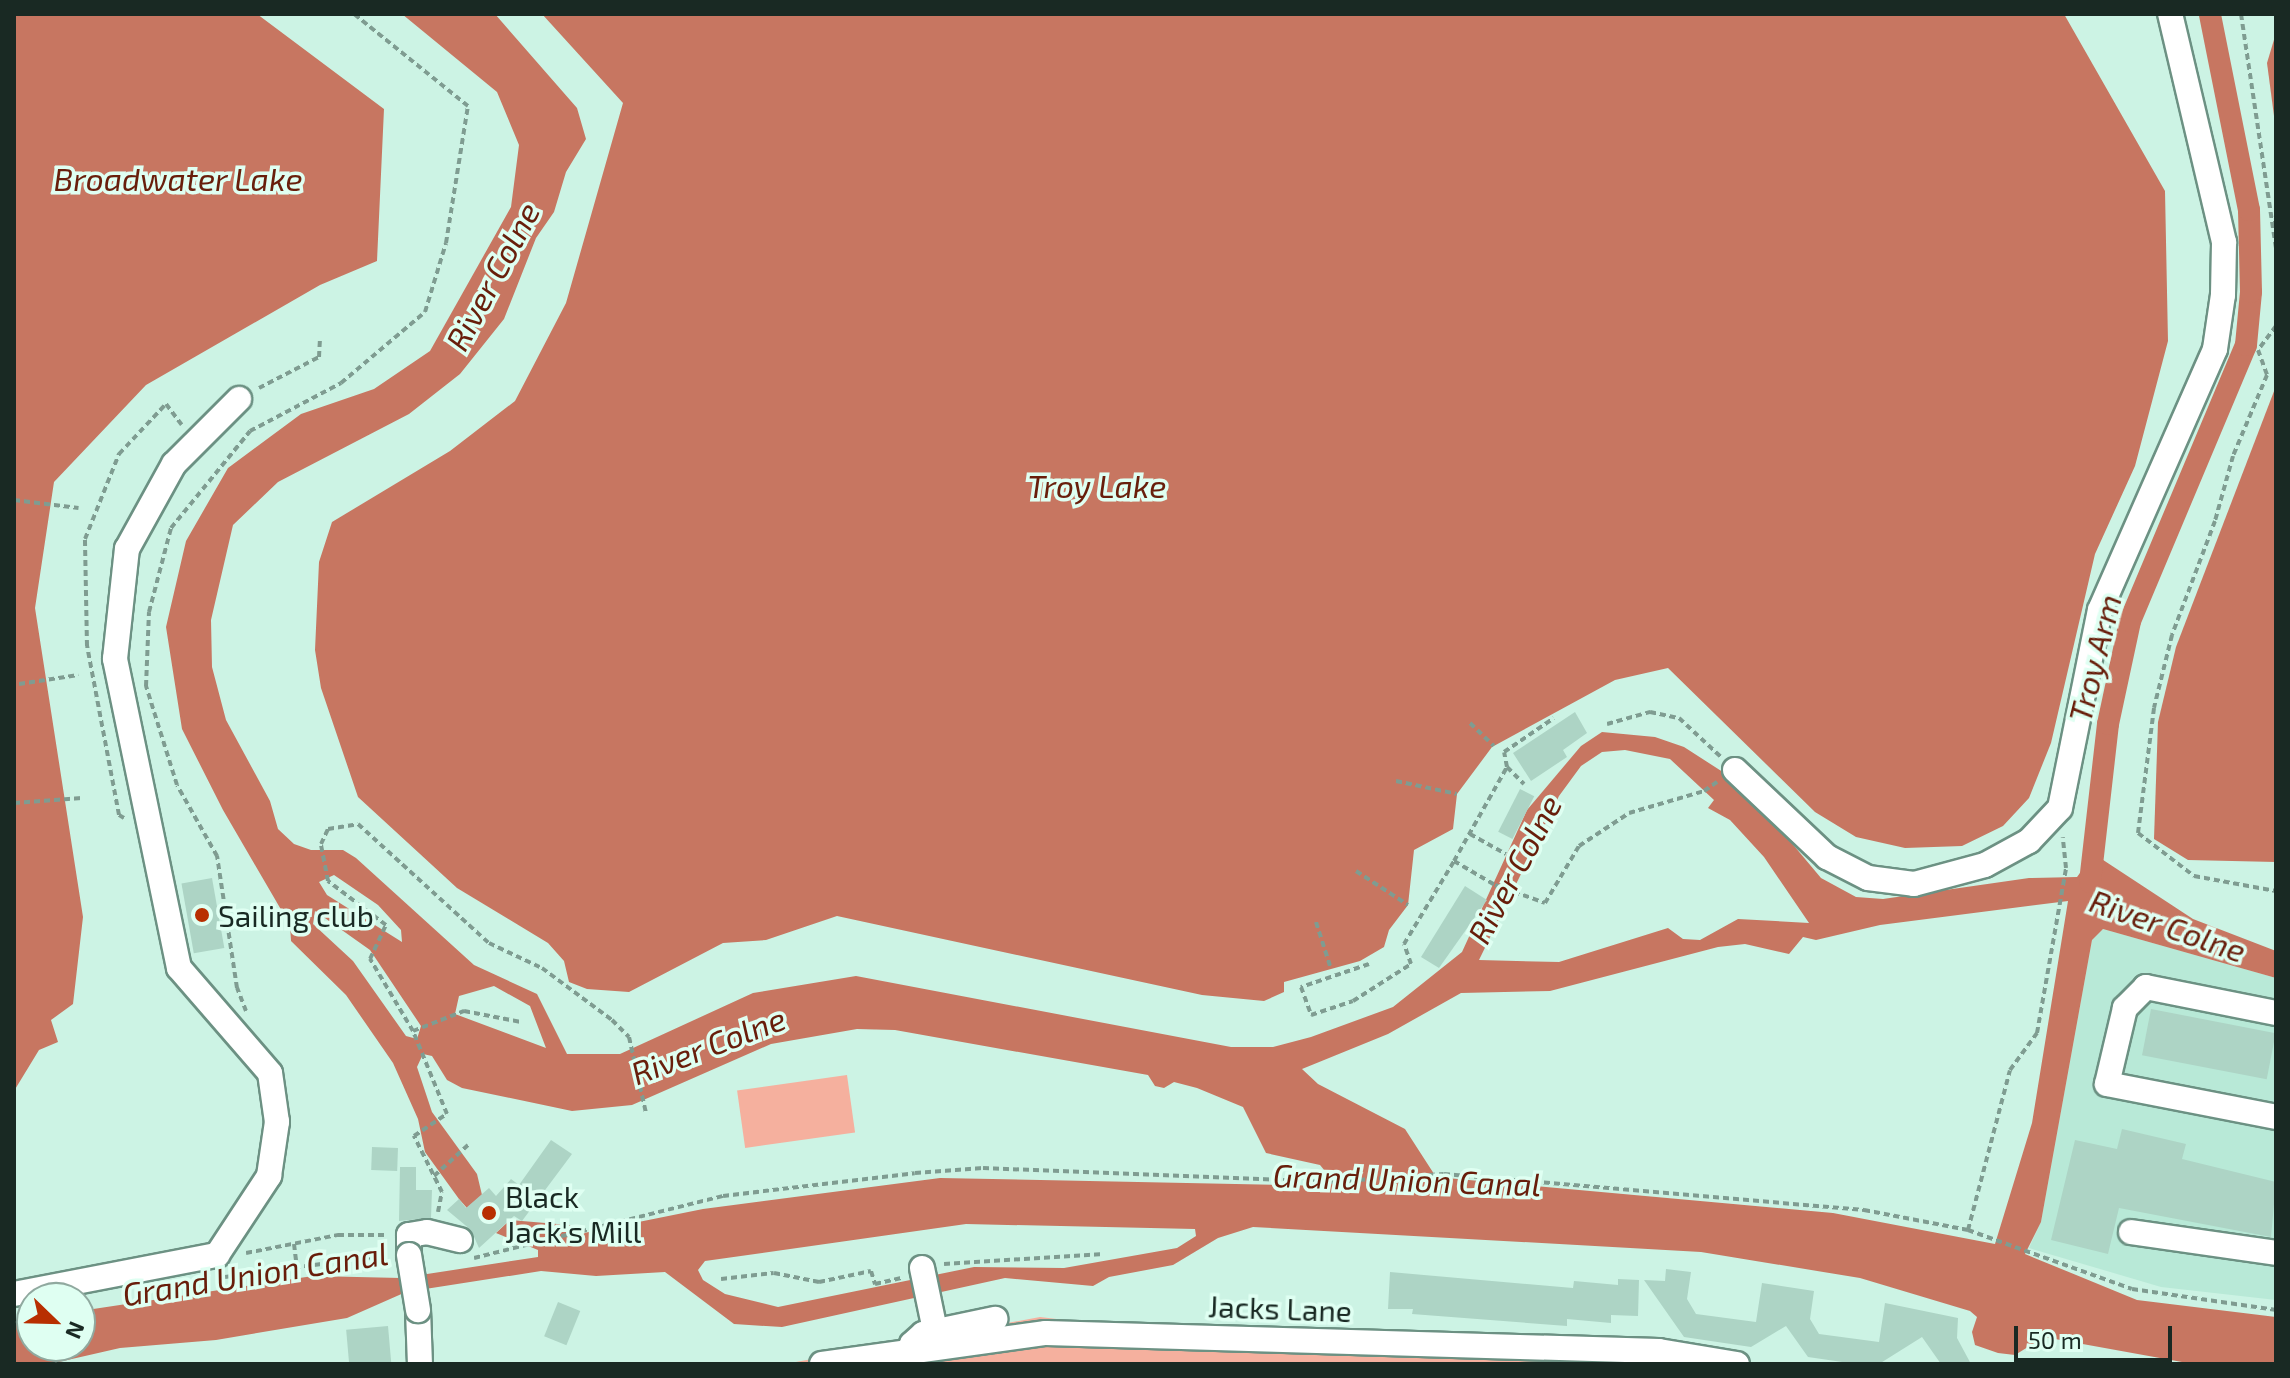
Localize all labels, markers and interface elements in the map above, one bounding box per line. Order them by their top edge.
water label: Broadwater Lake [53,159,303,197]
water label: River Colne [437,195,547,357]
water label: Troy Lake [1028,466,1166,504]
water label: Troy Arm [2060,590,2128,726]
water label: River Colne [1459,788,1569,950]
water label: River Colne [2085,880,2251,970]
place label: Sailing club [218,897,374,933]
marker: Sailing club [193,906,211,924]
water label: River Colne [625,998,791,1092]
water label: Grand Union Canal [1272,1155,1542,1203]
place label: Black Jack's Mill [505,1178,641,1248]
marker: Black Jack's Mill [480,1204,498,1222]
water label: Grand Union Canal [119,1233,391,1313]
north arrow [16,1282,96,1362]
street label: Jacks Lane [1207,1287,1353,1329]
scale bar [2018,1310,2176,1360]
text: N [61,1318,91,1343]
text: 50 m [2028,1325,2082,1354]

